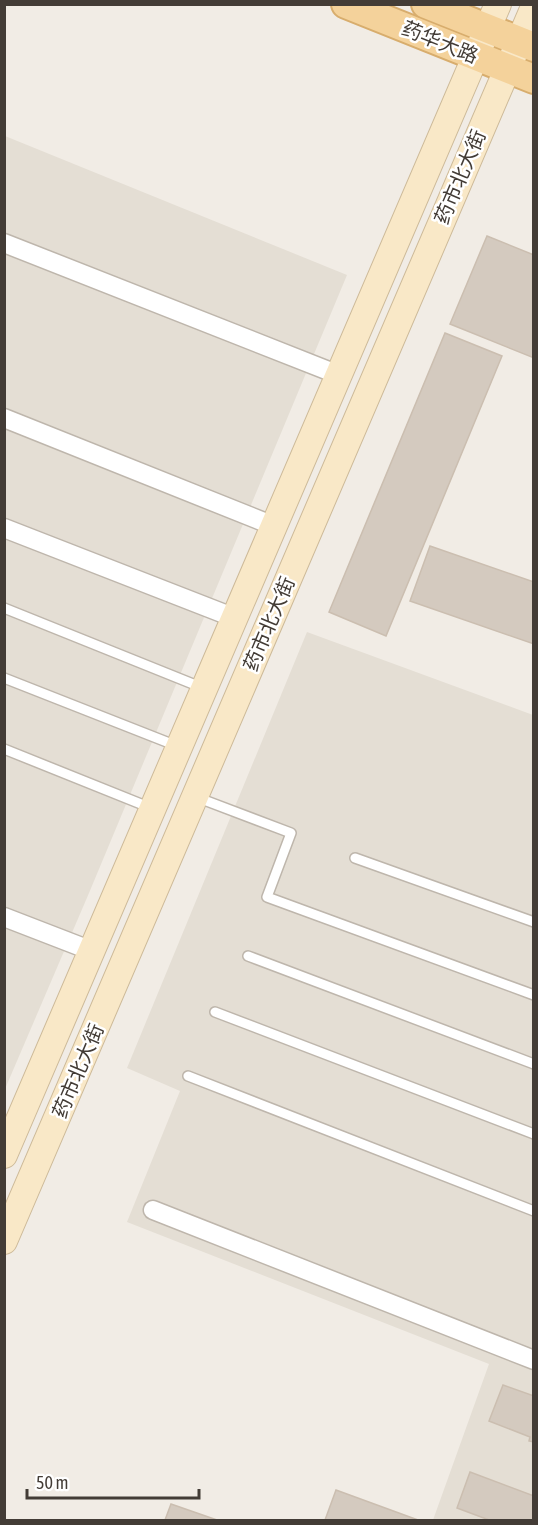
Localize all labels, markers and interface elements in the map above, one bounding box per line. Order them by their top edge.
street label: 药华大路 [399,16,482,67]
street label: 药市北大街 [429,126,490,227]
street label: 药市北大街 [238,573,299,674]
street label: 药市北大街 [47,1020,108,1121]
scale bar [27,1462,200,1500]
text: 50 m [36,1472,68,1493]

